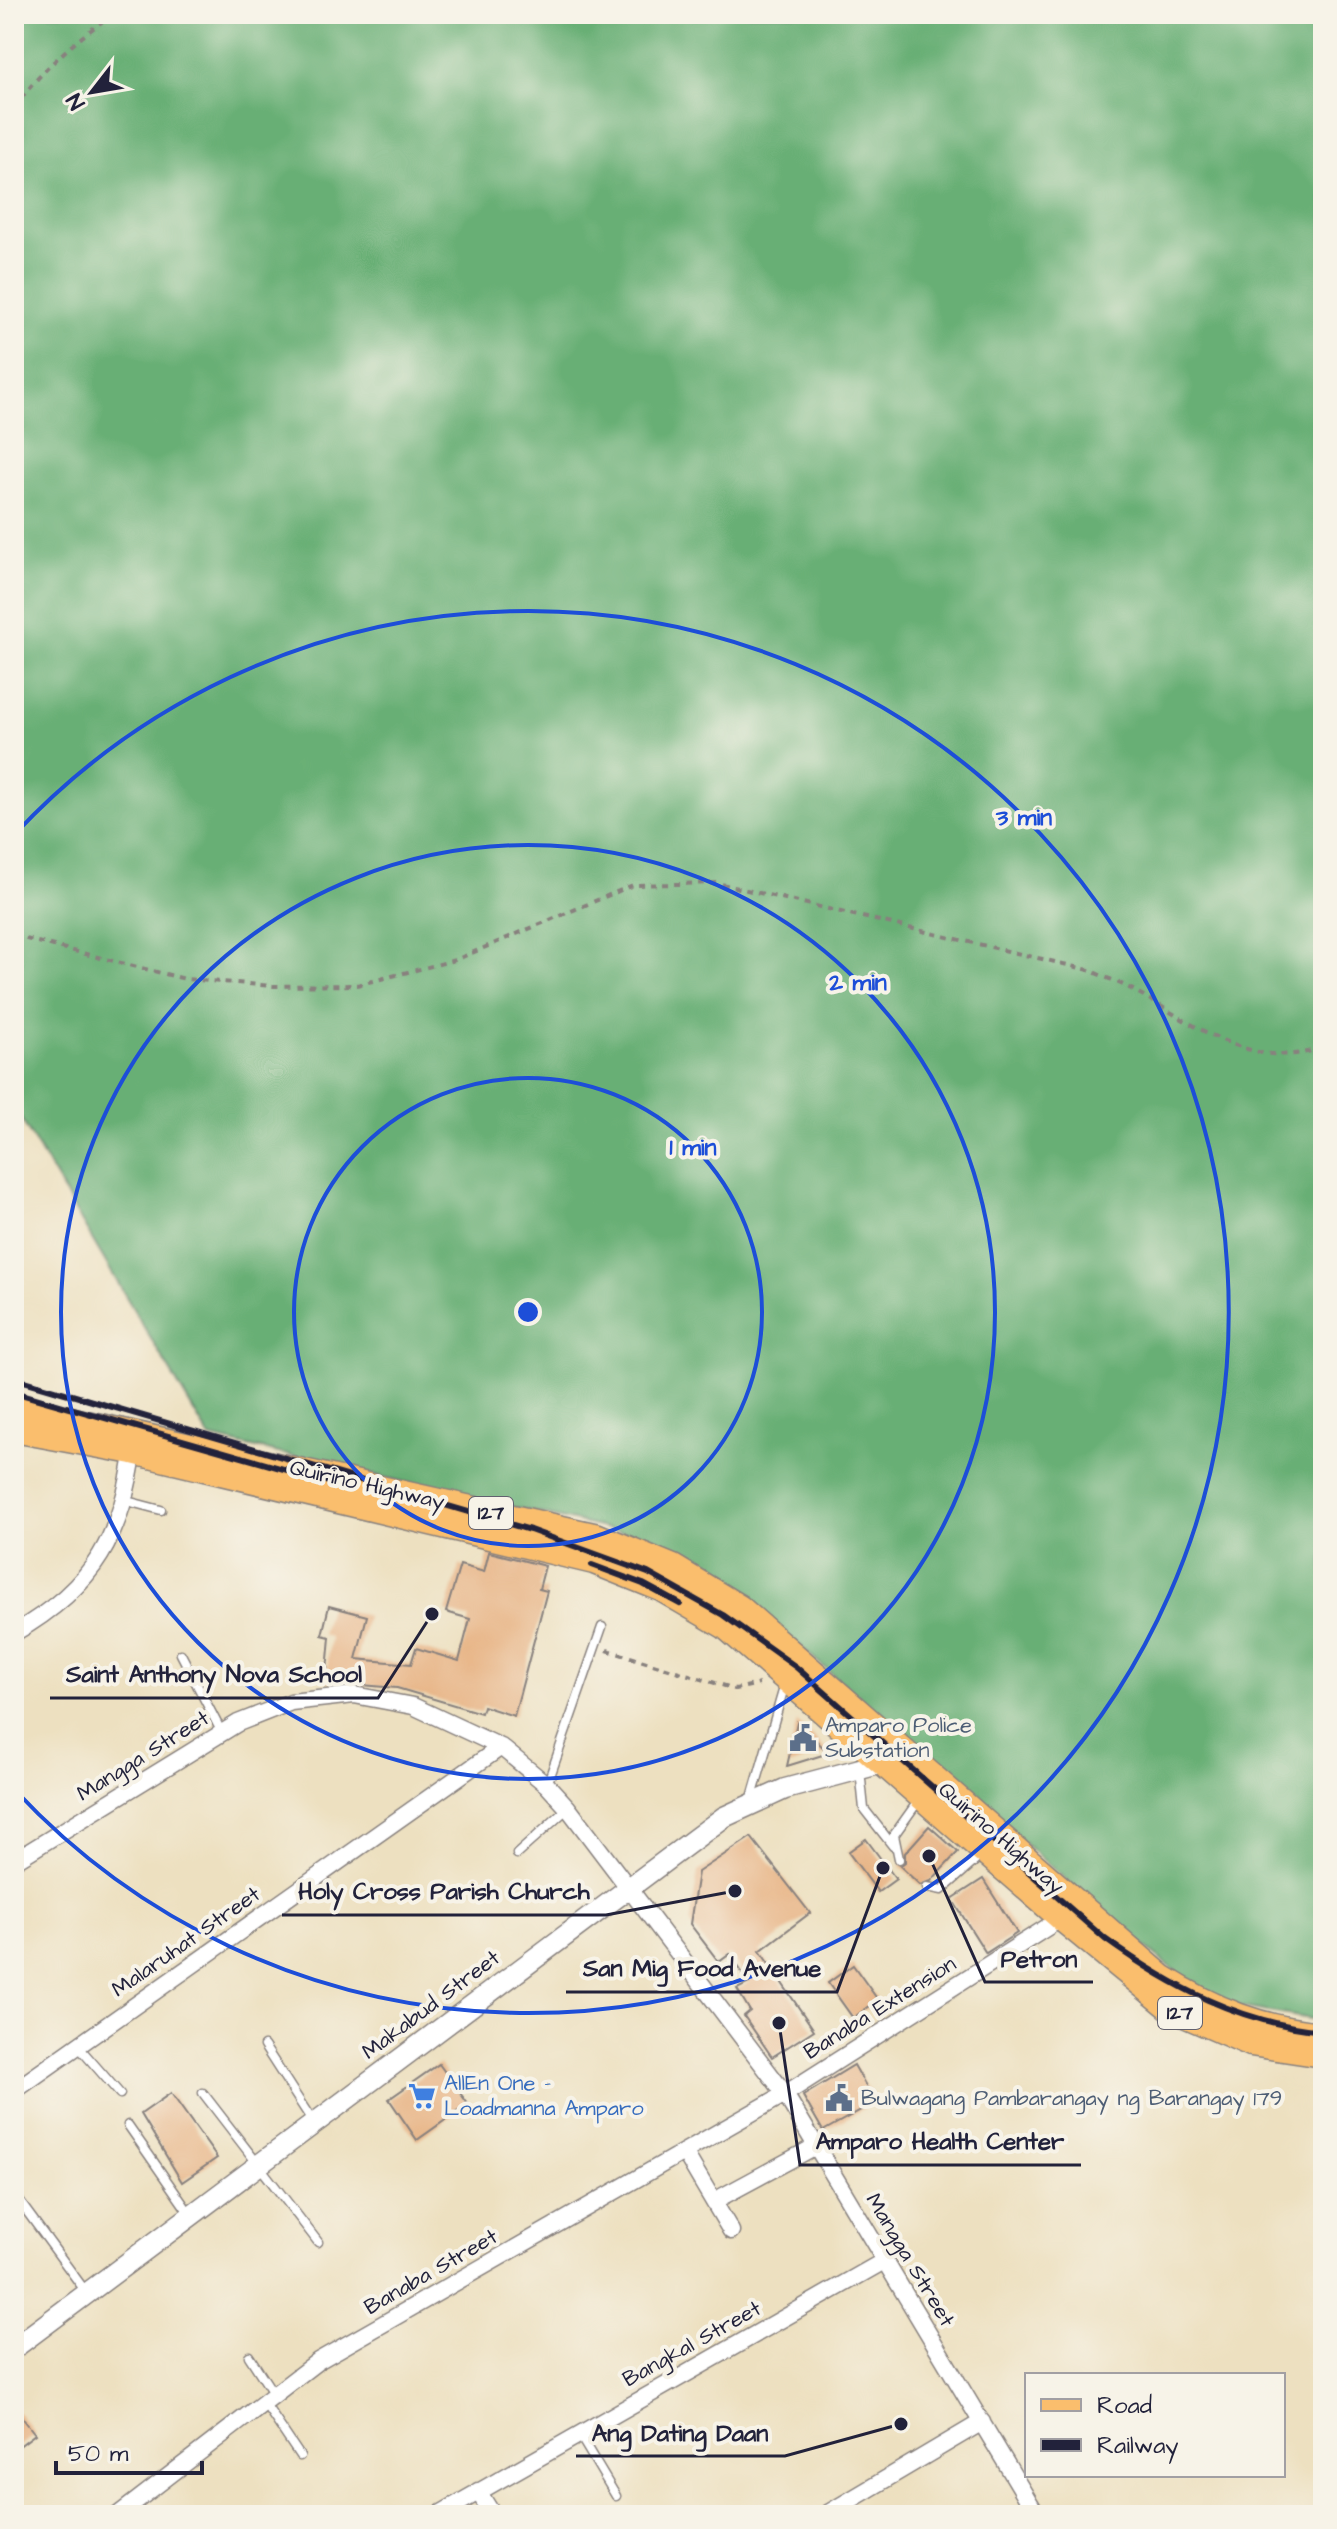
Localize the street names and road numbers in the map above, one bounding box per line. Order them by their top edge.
street label: Quirino Highway [286,1452,447,1519]
road number: 127 [469,1497,513,1529]
street label: Mangga Street [71,1703,216,1810]
street label: Quirino Highway [931,1775,1071,1902]
street label: Malaruhat Street [105,1879,267,2005]
street label: Makabud Street [356,1943,507,2067]
street label: Banaba Extension [798,1949,962,2067]
road number: 127 [1158,1997,1202,2029]
street label: Mangga Street [857,2187,962,2333]
street label: Banaba Street [359,2221,503,2323]
street label: Bangkal Street [617,2293,767,2396]

